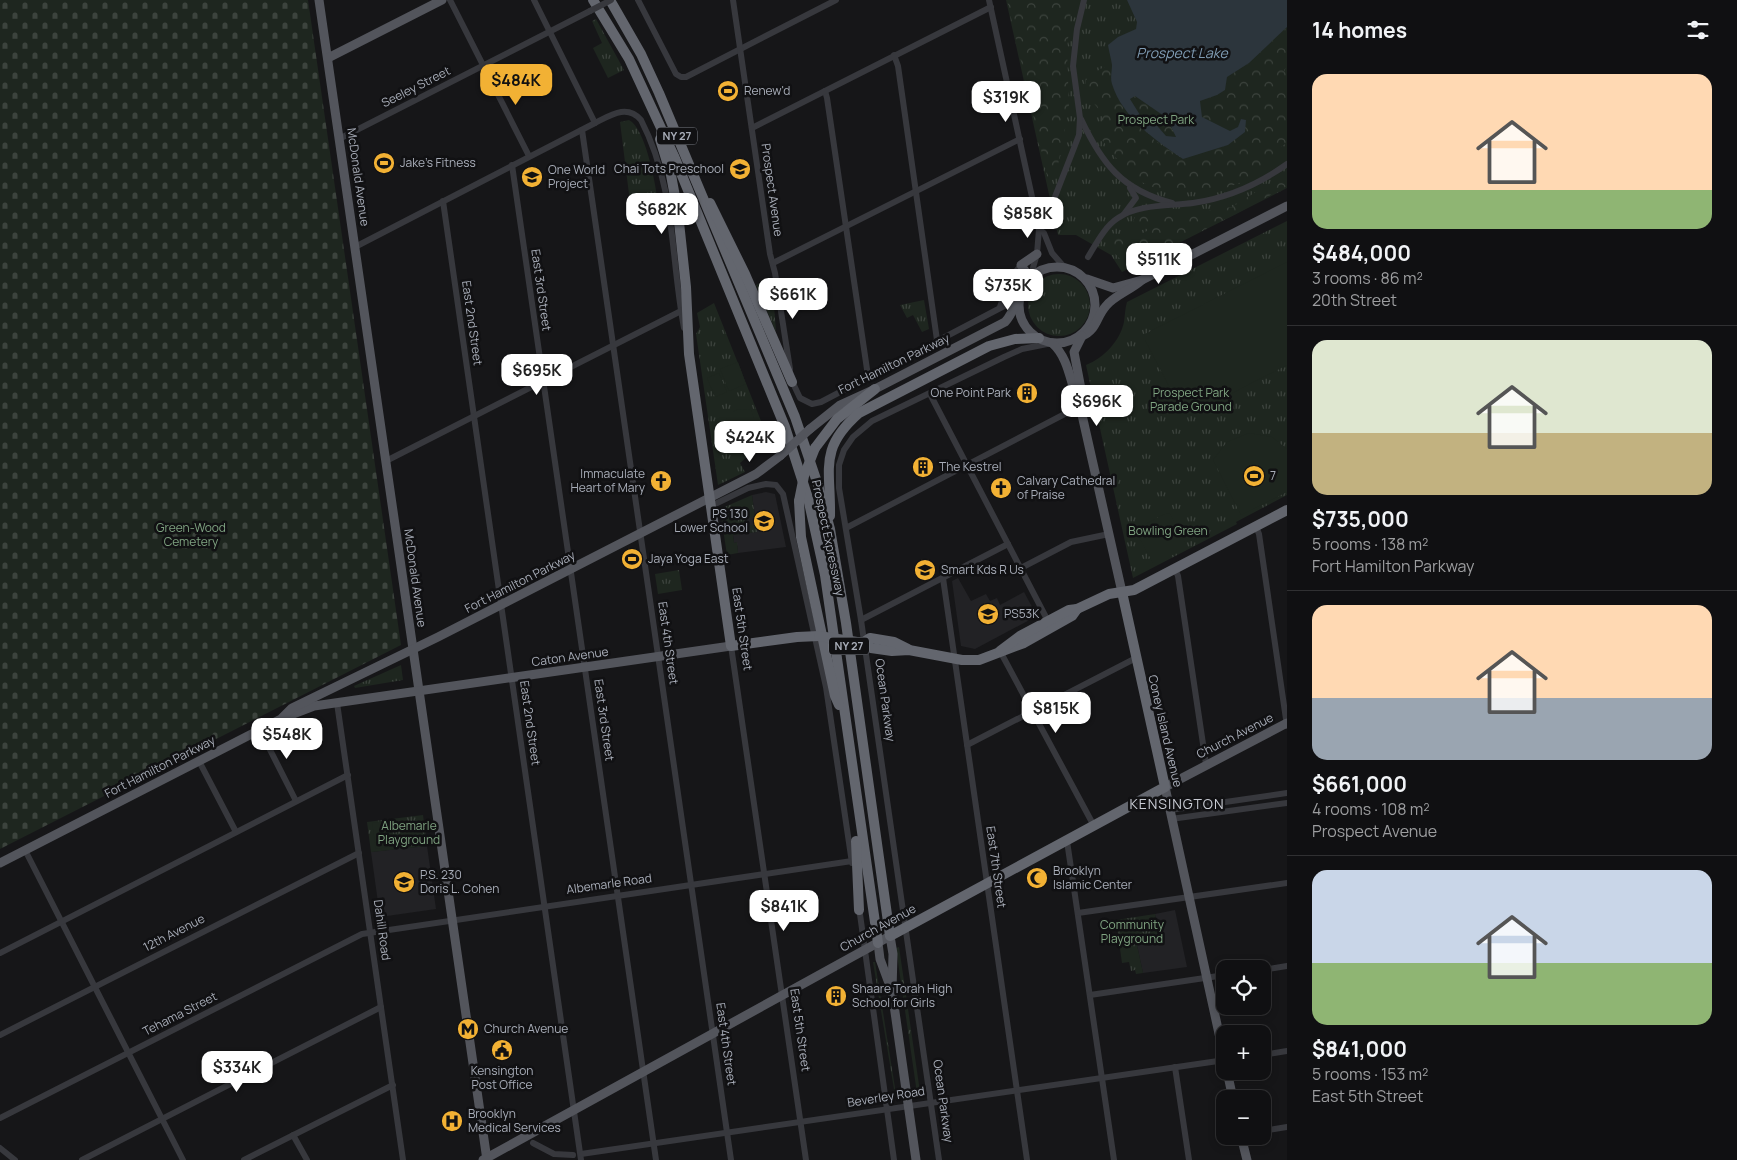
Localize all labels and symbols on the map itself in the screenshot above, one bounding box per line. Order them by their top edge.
water label: Prospect Lake [1136,43,1229,62]
street label: Seeley Street [378,62,453,111]
pin: $484K [481,64,551,106]
sports icon: Renew'd [716,79,740,103]
pin: $319K [971,80,1041,123]
place label: Renew'd [744,82,790,99]
park label: Prospect Park [1118,111,1195,128]
street label: McDonald Avenue [343,127,374,227]
road number: NY 27 [657,128,697,144]
street label: Prospect Avenue [758,142,787,238]
sports icon: Jake's Fitness [372,151,396,175]
place label: Jake's Fitness [400,154,476,171]
school or university icon: Chai Tots Preschool [728,157,752,181]
place label: Chai Tots Preschool [614,160,724,177]
place label: One World Project [548,161,605,192]
school or university icon: One World Project [520,165,544,189]
pin: $682K [627,192,697,235]
pin: $858K [993,196,1063,239]
pin: $511K [1124,242,1194,285]
street label: East 3rd Street [527,248,556,332]
pin: $735K [973,268,1043,311]
pin: $661K [758,278,828,320]
street label: East 2nd Street [458,279,487,367]
street label: Fort Hamilton Parkway [835,329,953,398]
pin: $695K [502,354,572,396]
building icon: One Point Park [1015,381,1039,405]
place label: One Point Park [930,384,1012,401]
pin: $696K [1062,384,1132,427]
park label: Prospect Park Parade Ground [1150,384,1232,415]
pin: $424K [715,420,785,463]
building icon: The Kestrel [911,455,935,479]
place label: The Kestrel [939,458,1002,475]
sports icon: 7 [1242,464,1266,488]
place label: Immaculate Heart of Mary [571,465,646,496]
place label: 7 [1270,467,1276,484]
church icon: Immaculate Heart of Mary [649,469,673,493]
place label: Calvary Cathedral of Praise [1017,472,1115,503]
church icon: Calvary Cathedral of Praise [989,476,1013,500]
street label: Prospect Expressway [808,478,849,598]
place label: PS 130 Lower School [674,505,748,536]
school or university icon: PS 130 Lower School [752,509,776,533]
park label: Green-Wood Cemetery [156,519,226,550]
park label: Bowling Green [1128,522,1208,539]
street label: McDonald Avenue [400,528,431,628]
street label: Fort Hamilton Parkway [462,546,578,617]
sports icon: Jaya Yoga East [620,547,644,571]
place label: Jaya Yoga East [648,550,729,567]
school or university icon: Smart Kds R Us [913,558,937,582]
place label: Smart Kds R Us [941,561,1024,578]
street label: East 5th Street [728,586,757,672]
street label: East 4th Street [654,600,683,686]
school or university icon: PS53K [976,602,1000,626]
place label: PS53K [1004,605,1040,622]
road number: NY 27 [829,637,869,654]
street label: Caton Avenue [530,643,610,670]
street label: Ocean Parkway [871,657,900,743]
street label: Coney Island Avenue [1144,673,1187,789]
street label: East 3rd Street [590,678,619,762]
street label: East 2nd Street [516,679,545,767]
pin: $815K [1021,692,1091,734]
street label: Church Avenue [1193,709,1276,762]
pin: $548K [252,718,322,760]
street label: Fort Hamilton Parkway [102,731,218,802]
district label: KENSINGTON [1129,794,1225,813]
park label: Albemarle Playground [378,817,440,848]
street label: East 7th Street [982,825,1011,909]
place label: Brooklyn Islamic Center [1053,862,1133,893]
place label: P.S. 230 Doris L. Cohen [420,866,499,897]
mosque icon: Brooklyn Islamic Center [1025,866,1049,890]
street label: Albemarle Road [565,869,653,898]
school or university icon: P.S. 230 Doris L. Cohen [392,870,416,894]
pin: $841K [749,890,819,932]
street label: Dahill Road [370,898,395,961]
street label: Church Avenue [837,900,919,955]
street label: 12th Avenue [140,910,207,955]
park label: Community Playground [1100,916,1165,947]
place label: Shaare Torah High School for Girls [852,980,952,1011]
building icon: Shaare Torah High School for Girls [824,984,848,1008]
street label: Tehama Street [140,987,220,1040]
street label: East 5th Street [786,987,815,1073]
street label: East 4th Street [712,1001,741,1087]
metro station icon: Church Avenue [456,1017,480,1041]
place label: Church Avenue [484,1020,568,1037]
public building icon: Kensington Post Office [490,1038,514,1062]
pin: $334K [202,1050,272,1093]
street label: Ocean Parkway [929,1058,958,1144]
place label: Kensington Post Office [471,1062,533,1093]
street label: Beverley Road [846,1082,926,1111]
place label: Brooklyn Medical Services [468,1105,561,1136]
hospital icon: Brooklyn Medical Services [440,1109,464,1133]

